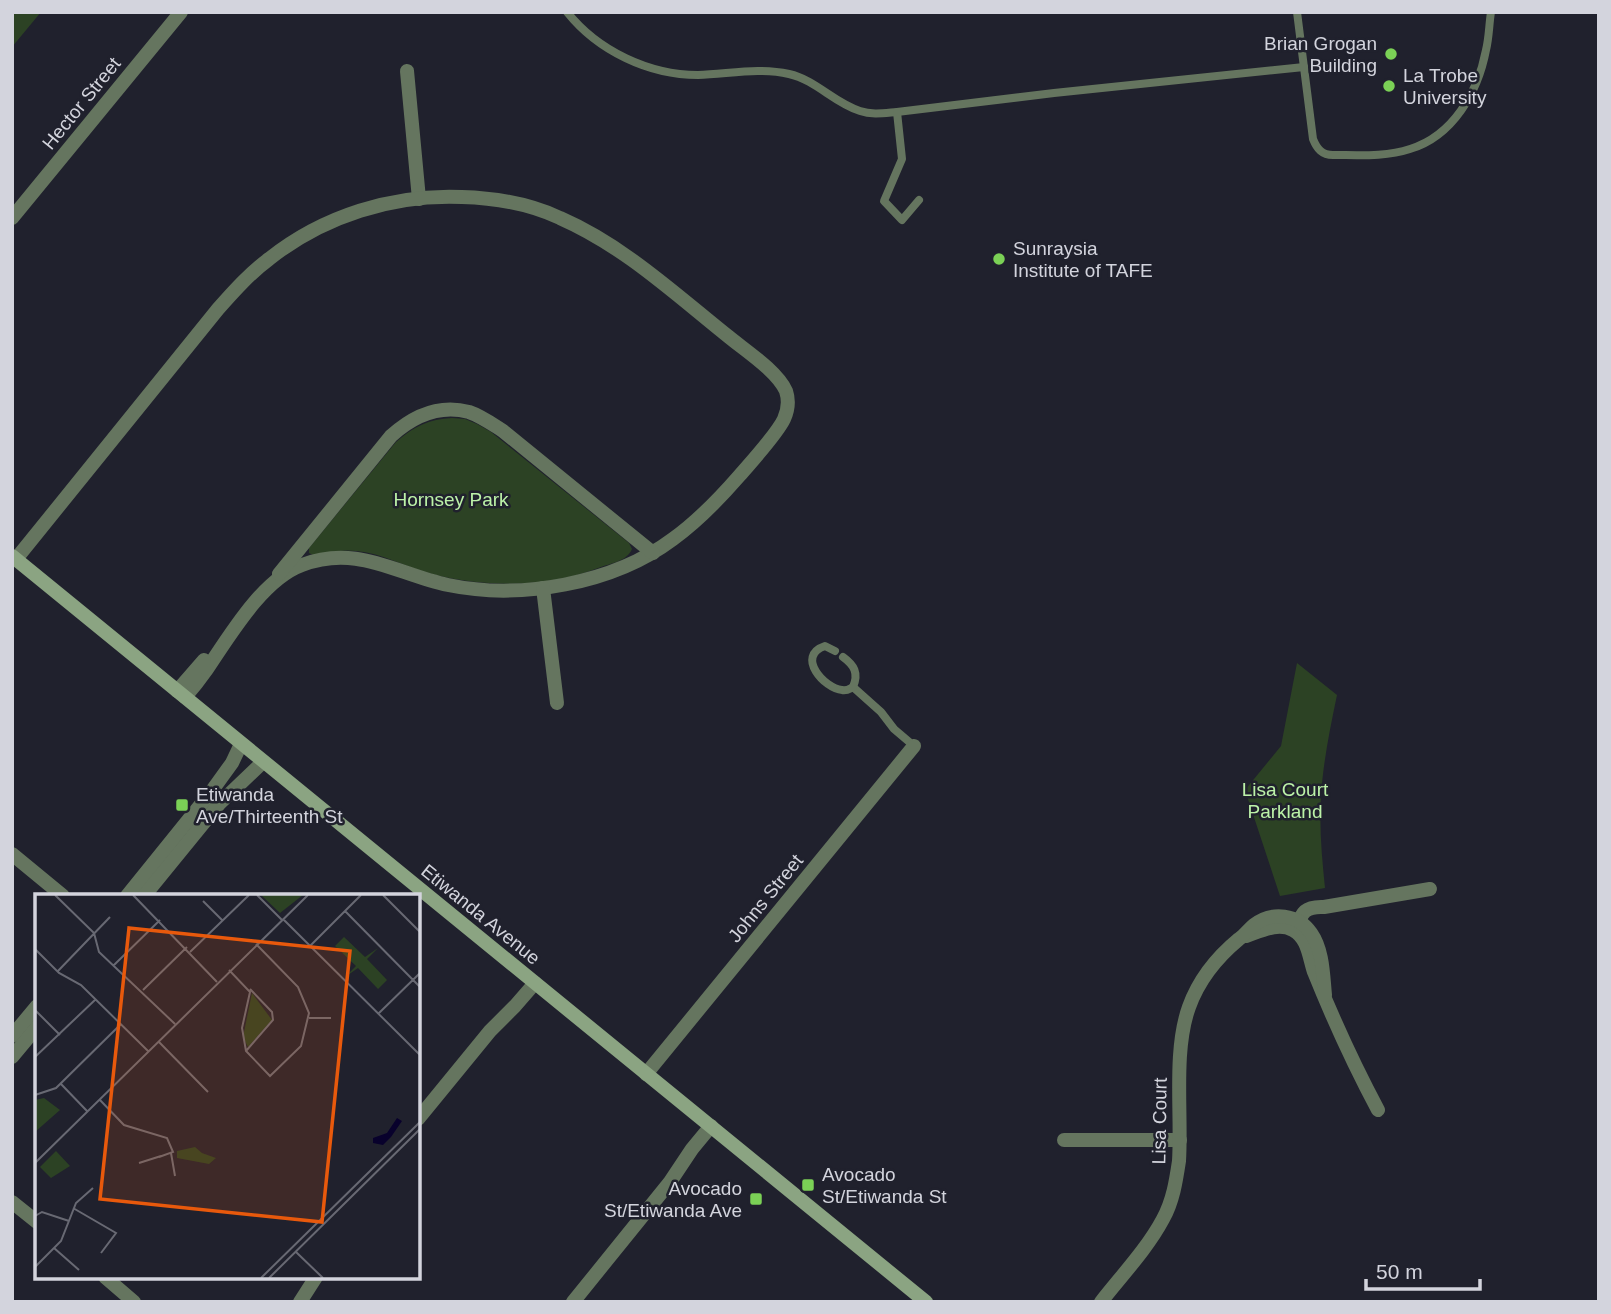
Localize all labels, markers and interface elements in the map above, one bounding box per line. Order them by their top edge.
place label: Brian Grogan Building [1264,33,1377,76]
marker: Brian Grogan Building [1383,46,1399,62]
street label: Hector Street [38,53,125,153]
place label: La Trobe University [1403,65,1487,108]
marker: La Trobe University [1381,78,1397,94]
place label: Sunraysia Institute of TAFE [1013,238,1153,281]
marker: Sunraysia Institute of TAFE [991,251,1007,267]
park label: Hornsey Park [393,489,509,510]
park label: Lisa Court Parkland [1242,779,1329,822]
place label: Etiwanda Ave/Thirteenth St [196,784,343,827]
marker: Etiwanda Ave/Thirteenth St [174,797,190,813]
street label: Johns Street [724,850,808,946]
street label: Etiwanda Avenue [417,860,544,969]
inset map [35,894,420,1279]
street label: Lisa Court [1148,1077,1171,1164]
place label: Avocado St/Etiwanda St [822,1164,947,1207]
marker: Avocado St/Etiwanda St [800,1177,816,1193]
place label: Avocado St/Etiwanda Ave [604,1178,742,1221]
marker: Avocado St/Etiwanda Ave [748,1191,764,1207]
scale bar [1366,1248,1480,1292]
text: 50 m [1376,1260,1423,1283]

